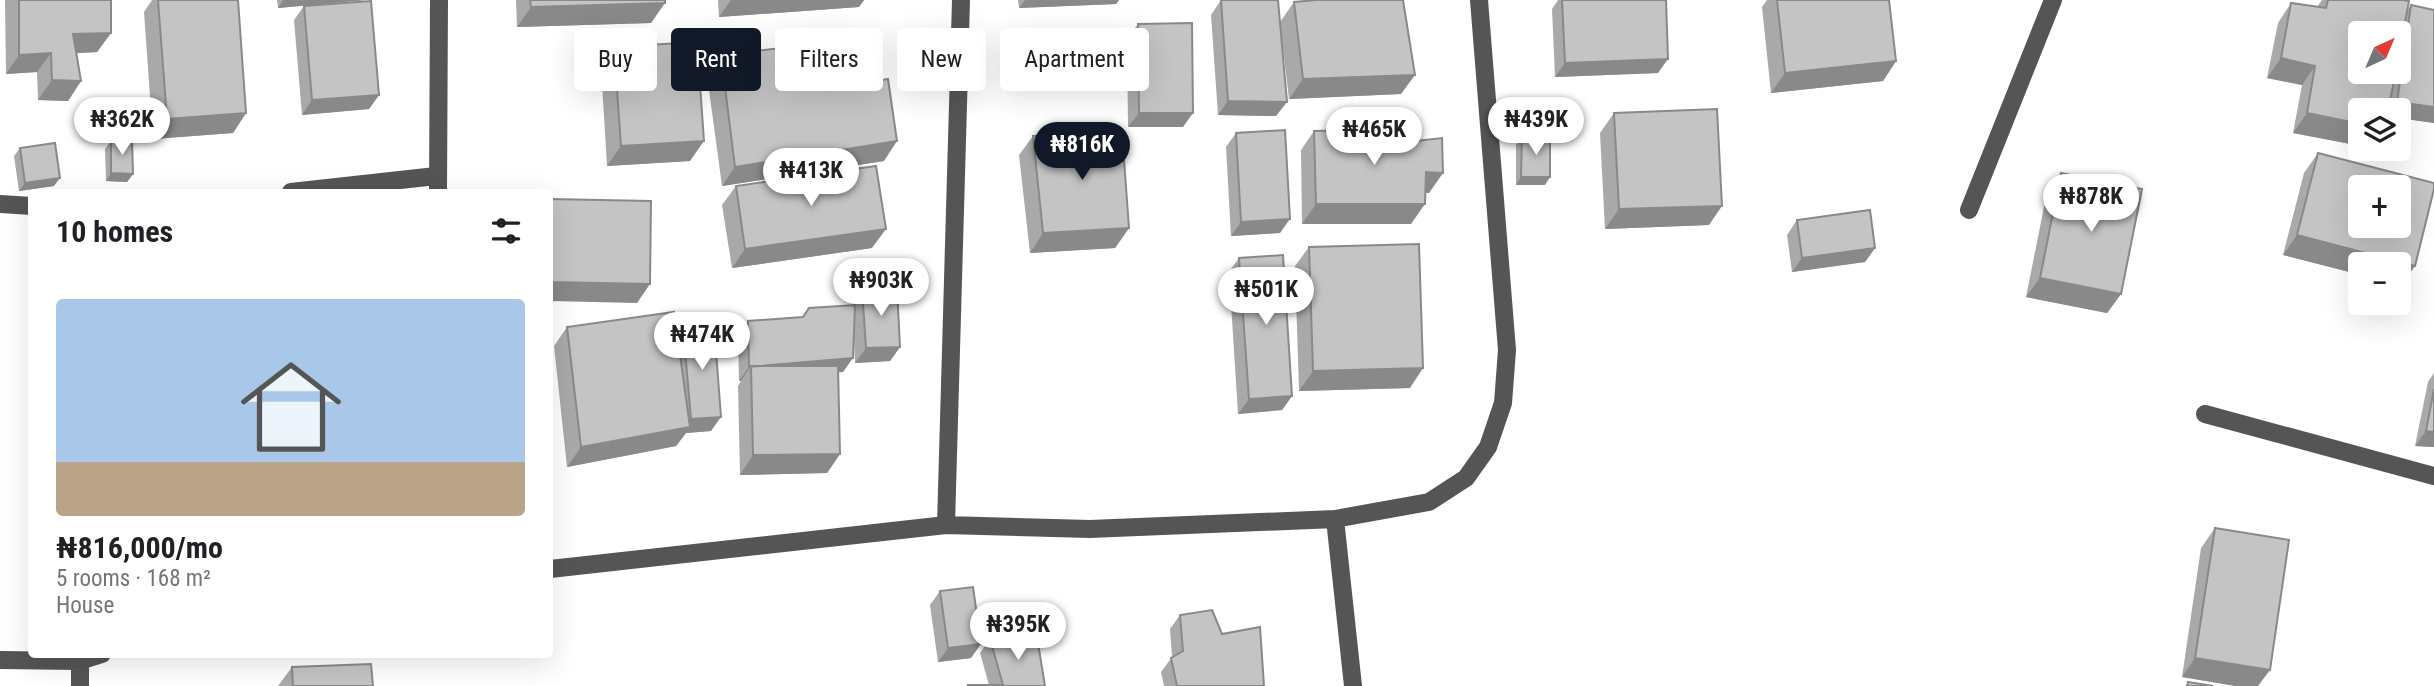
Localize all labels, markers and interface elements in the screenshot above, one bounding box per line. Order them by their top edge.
north arrow [2348,21,2412,84]
map controls [2348,21,2411,315]
chip: Buy [574,28,657,91]
chip: Rent [671,28,761,91]
chip: Filters [775,28,883,91]
chip: New [897,28,986,91]
chip: Apartment [1000,28,1149,91]
pin: ₦362K [73,97,171,157]
pin: ₦439K [1487,97,1585,157]
button: layers [2348,98,2411,161]
text: ₦362K [90,106,154,133]
text: ₦439K [1504,106,1568,133]
pin: ₦465K [1325,108,1423,167]
text: ₦465K [1342,116,1406,143]
pin: ₦816K [1033,122,1131,182]
text: ₦816K [1050,131,1114,158]
pin: ₦413K [762,148,860,208]
text: ₦413K [779,157,843,184]
pin: ₦878K [2042,174,2140,234]
button: + [2348,175,2411,238]
text: ₦878K [2059,183,2123,210]
icon: filters [487,212,525,250]
text: 10 homes [56,214,173,249]
button: − [2348,252,2411,315]
pin: ₦903K [832,258,930,318]
text: ₦903K [849,267,913,294]
pin: ₦501K [1217,268,1315,327]
text: ₦501K [1234,276,1298,303]
pin: ₦474K [653,312,751,372]
text: ₦474K [670,321,734,348]
icon: home [228,344,354,470]
text: ₦816,000/mo [56,530,223,565]
text: 5 rooms · 168 m² [56,565,211,592]
text: House [56,592,114,619]
pin: ₦395K [969,602,1067,662]
text: ₦395K [986,611,1050,638]

